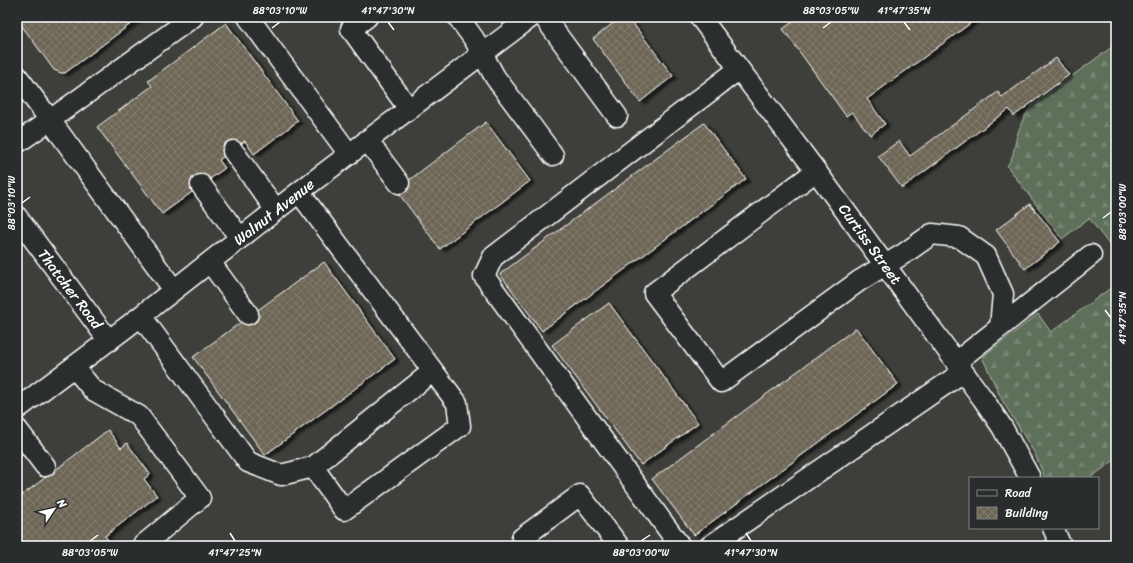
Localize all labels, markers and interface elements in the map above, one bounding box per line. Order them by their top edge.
text: 88°03'10"W [253,2,307,20]
text: 41°47'30"N [361,2,415,20]
text: 88°03'05"W [803,2,859,20]
text: 41°47'35"N [877,2,931,20]
street label: Walnut Avenue [228,172,321,252]
text: 88°03'10"W [3,176,21,230]
text: 88°03'00"W [1114,184,1132,240]
street label: Curtiss Street [831,198,909,291]
street label: Thatcher Road [31,243,110,336]
text: 41°47'35"N [1114,291,1132,345]
legend [969,477,1099,529]
text: Road [1005,482,1032,504]
north arrow [34,489,74,529]
text: N [51,494,72,512]
text: Building [1005,502,1048,524]
text: 88°03'05"W [62,544,118,562]
text: 41°47'25"N [208,544,262,562]
text: 88°03'00"W [613,544,669,562]
text: 41°47'30"N [724,544,778,562]

